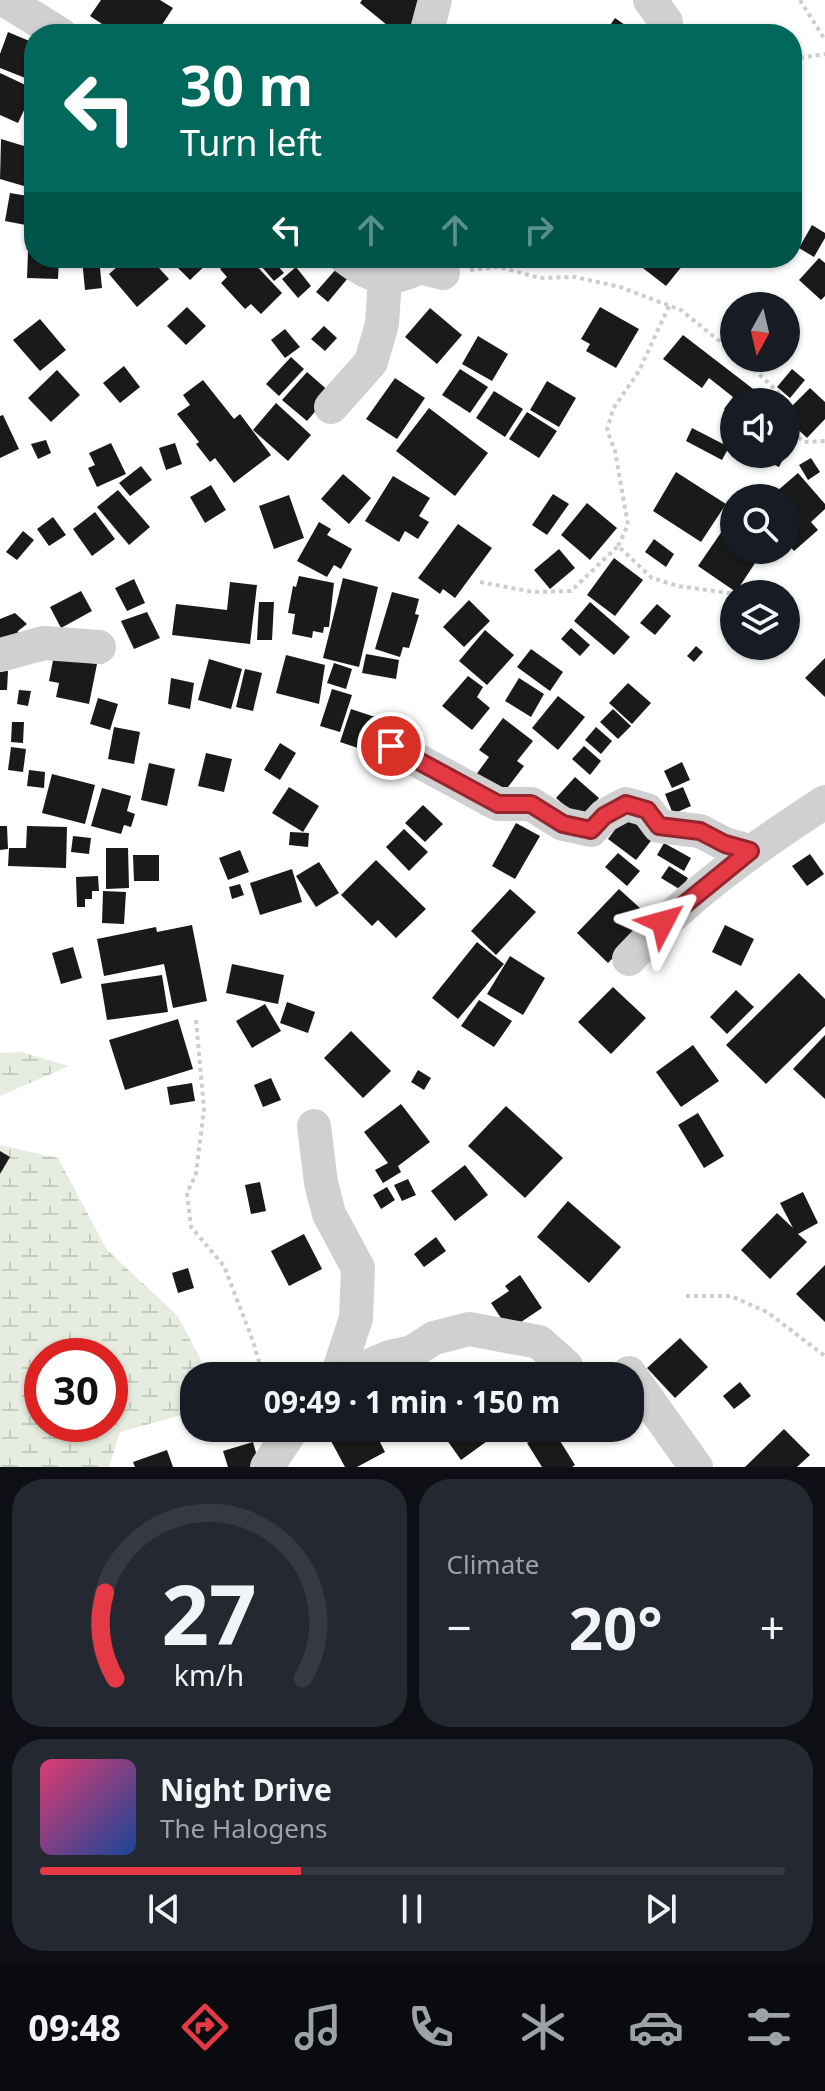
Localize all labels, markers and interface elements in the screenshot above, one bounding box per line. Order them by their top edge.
text: 30 m [180,46,313,122]
icon: left [48,56,152,160]
text: Turn left [180,118,322,167]
icon: left [265,208,309,252]
icon: ahead [349,208,393,252]
icon: ahead [433,208,477,252]
icon: right [517,208,561,252]
north arrow [720,292,800,372]
map controls [720,292,800,660]
button: sound [720,388,800,468]
button: search [720,484,800,564]
button: layers [720,580,800,660]
pin [357,712,425,780]
icon: arrive [369,724,413,768]
position arrow [621,880,705,964]
speed limit sign: 30 [24,1338,128,1442]
text: 09:49 · 1 min · 150 m [264,1381,560,1422]
text: Climate [447,1546,539,1582]
text: 27 [162,1556,257,1669]
text: 20° [569,1586,663,1668]
text: − [447,1597,472,1657]
text: + [760,1597,785,1657]
text: km/h [174,1655,244,1694]
text: Night Drive [160,1769,332,1810]
text: The Halogens [160,1810,327,1846]
icon: previous [142,1887,186,1931]
icon: pause [390,1887,434,1931]
icon: next [639,1887,683,1931]
icon: directions [177,1999,233,2055]
icon: music [290,1999,346,2055]
icon: phone [403,1999,459,2055]
icon: climate [515,1999,571,2055]
icon: car [628,1999,684,2055]
icon: filters [741,1999,797,2055]
text: 09:48 [28,2003,121,2052]

